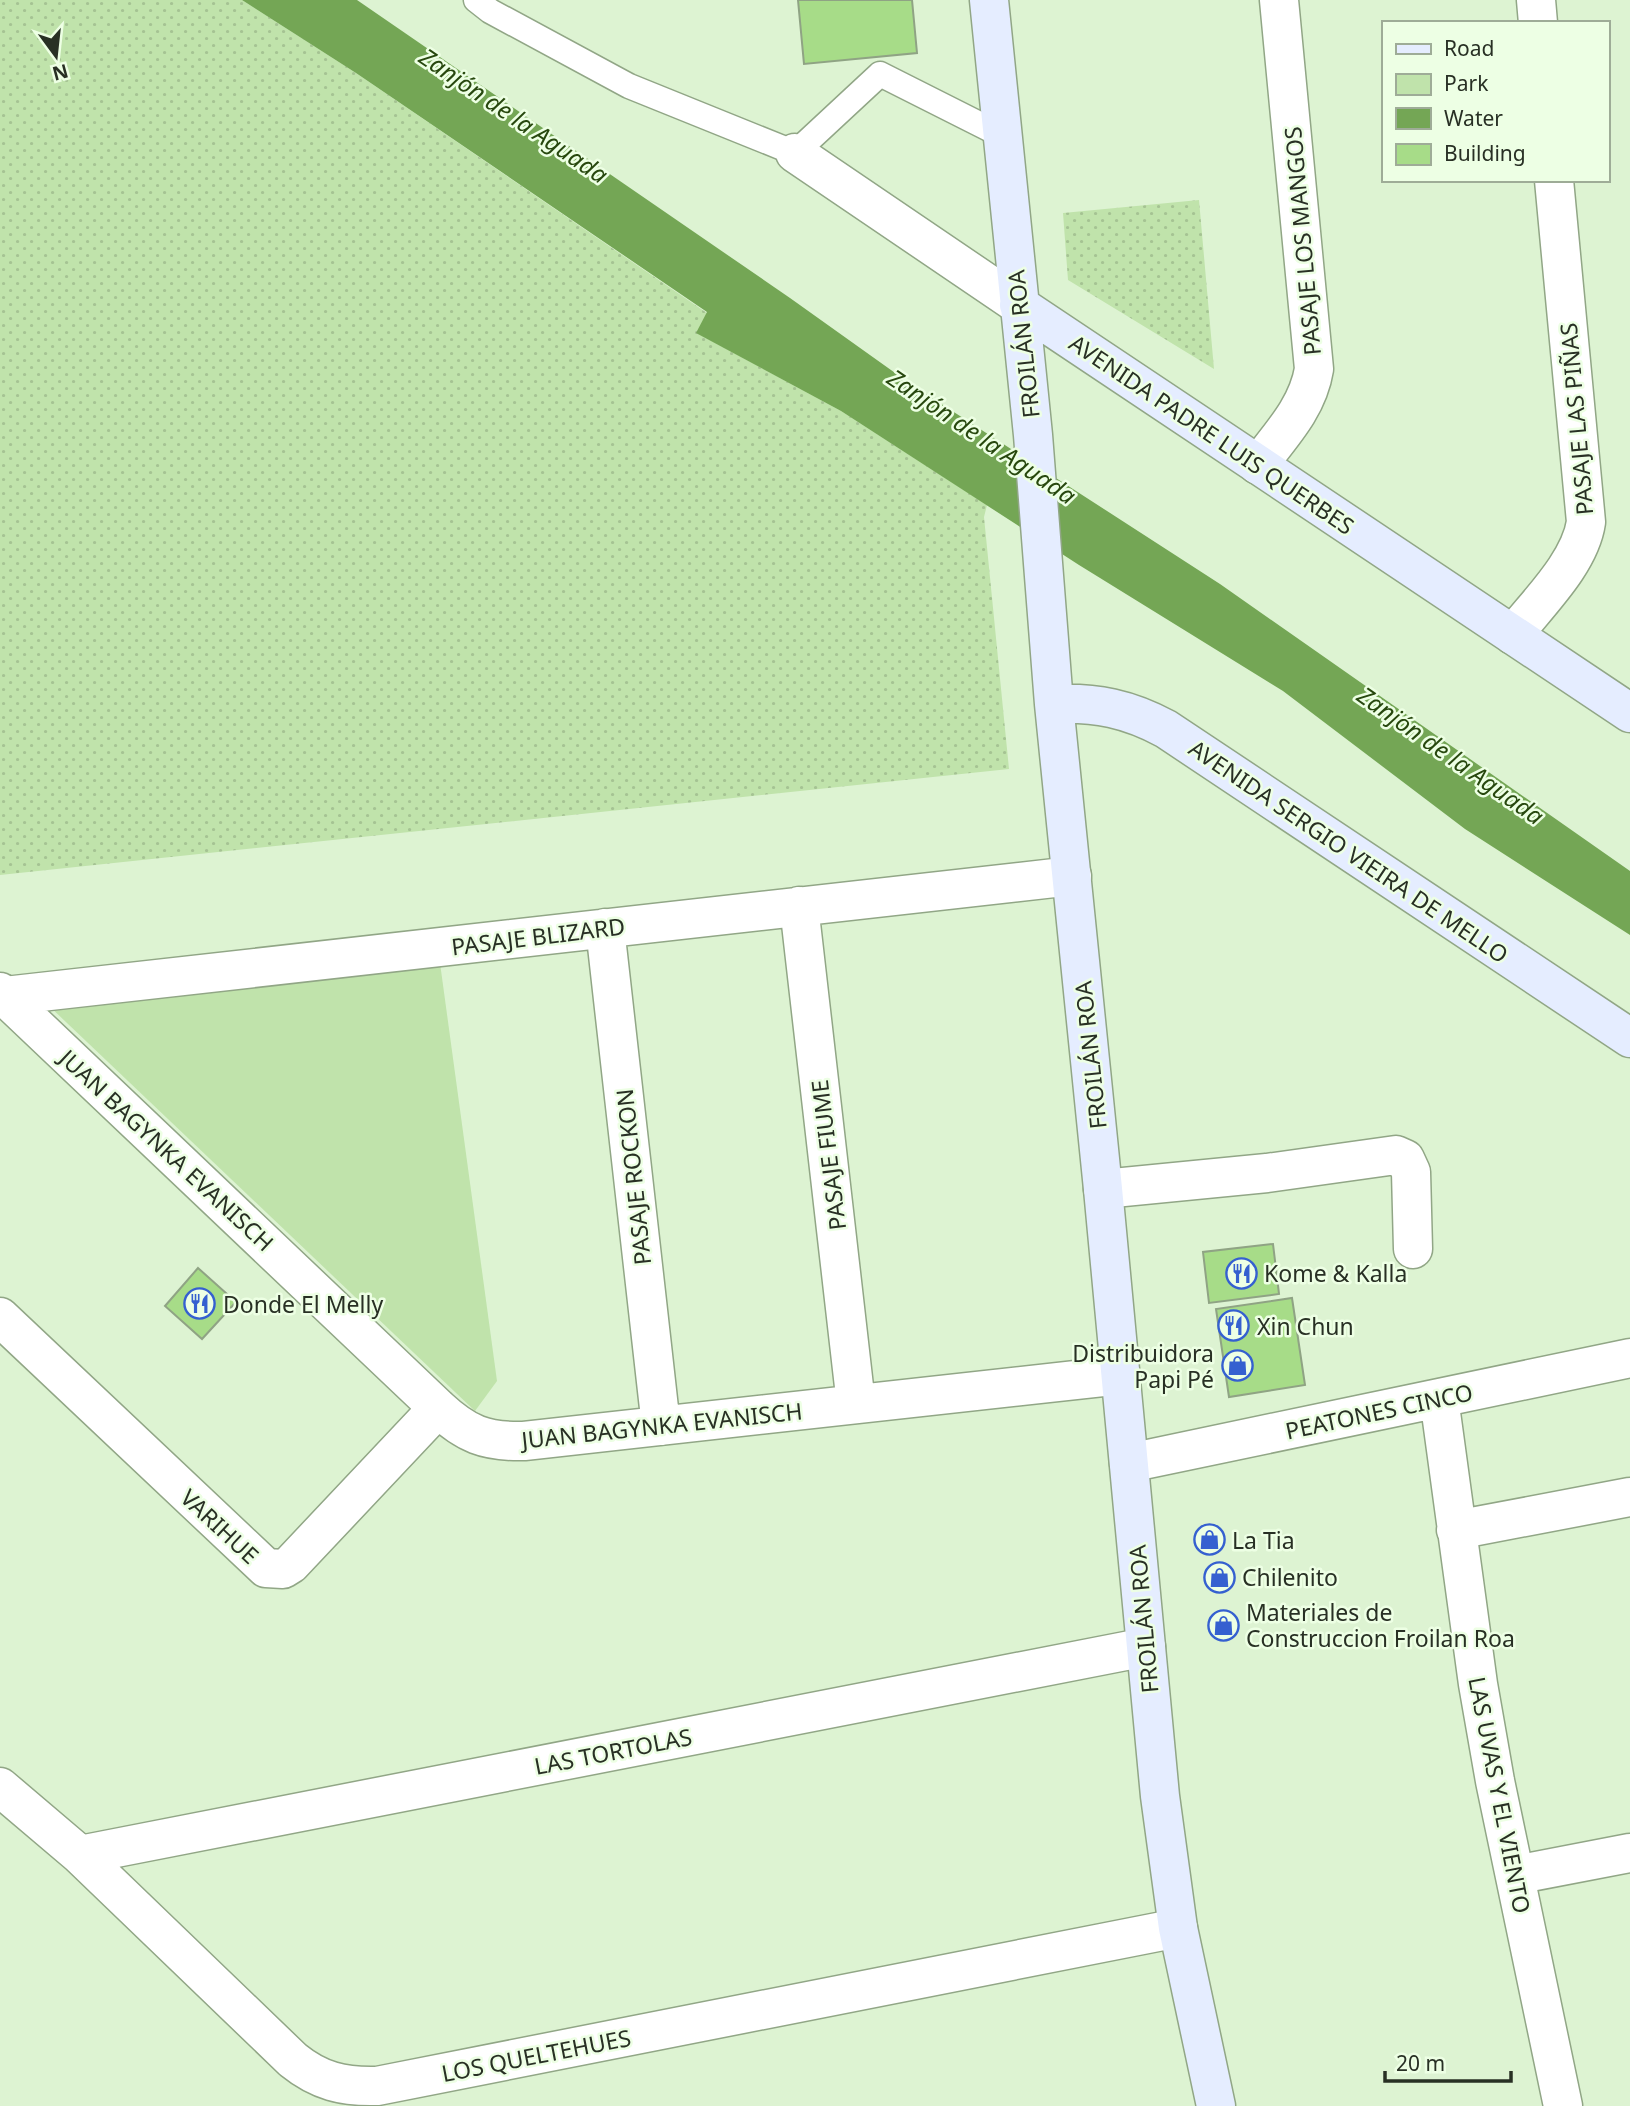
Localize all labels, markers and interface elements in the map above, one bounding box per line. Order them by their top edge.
north arrow [21,21,91,91]
legend [1382,21,1609,182]
text: Road [1444,34,1494,62]
water label: Zanjón de la Aguada [412,39,615,191]
text: N [50,58,71,87]
text: Park [1444,69,1489,97]
text: Water [1444,104,1503,132]
street label: PASAJE LOS MANGOS [1276,125,1328,357]
text: Building [1444,139,1526,167]
street label: FROILÁN ROA [999,268,1047,420]
street label: PASAJE LAS PIÑAS [1552,322,1600,516]
street label: AVENIDA PADRE LUIS QUERBES [1063,326,1361,542]
water label: Zanjón de la Aguada [880,360,1083,512]
water label: Zanjón de la Aguada [1350,678,1551,832]
street label: AVENIDA SERGIO VIEIRA DE MELLO [1183,732,1515,970]
street label: PASAJE BLIZARD [449,909,627,963]
street label: FROILÁN ROA [1066,979,1114,1131]
street label: JUAN BAGYNKA EVANISCH [51,1041,281,1258]
street label: PASAJE FIUME [803,1078,853,1232]
street label: PASAJE ROCKON [608,1087,658,1267]
restaurant icon: Kome & Kalla [1224,1256,1258,1290]
place label: Kome & Kalla [1264,1257,1407,1289]
restaurant icon: Donde El Melly [183,1287,217,1321]
place label: Donde El Melly [223,1288,383,1320]
restaurant icon: Xin Chun [1217,1309,1251,1343]
place label: Xin Chun [1257,1310,1354,1342]
place label: Distribuidora Papi Pé [1072,1337,1214,1395]
shop icon: Distribuidora Papi Pé [1220,1349,1254,1383]
street label: PEATONES CINCO [1282,1376,1476,1446]
street label: JUAN BAGYNKA EVANISCH [518,1394,804,1456]
street label: VARIHUE [174,1481,266,1571]
shop icon: La Tia [1192,1523,1226,1557]
place label: La Tia [1232,1524,1295,1556]
street label: FROILÁN ROA [1121,1543,1165,1694]
shop icon: Chilenito [1202,1560,1236,1594]
place label: Chilenito [1242,1561,1338,1593]
place label: Materiales de Construccion Froilan Roa [1246,1596,1515,1654]
shop icon: Materiales de Construccion Froilan Roa [1206,1608,1240,1642]
street label: LAS UVAS Y EL VIENTO [1461,1674,1539,1916]
street label: LAS TORTOLAS [532,1720,694,1782]
street label: LOS QUELTEHUES [439,2021,633,2089]
scale bar [1385,2039,1511,2084]
text: 20 m [1396,2049,1445,2077]

